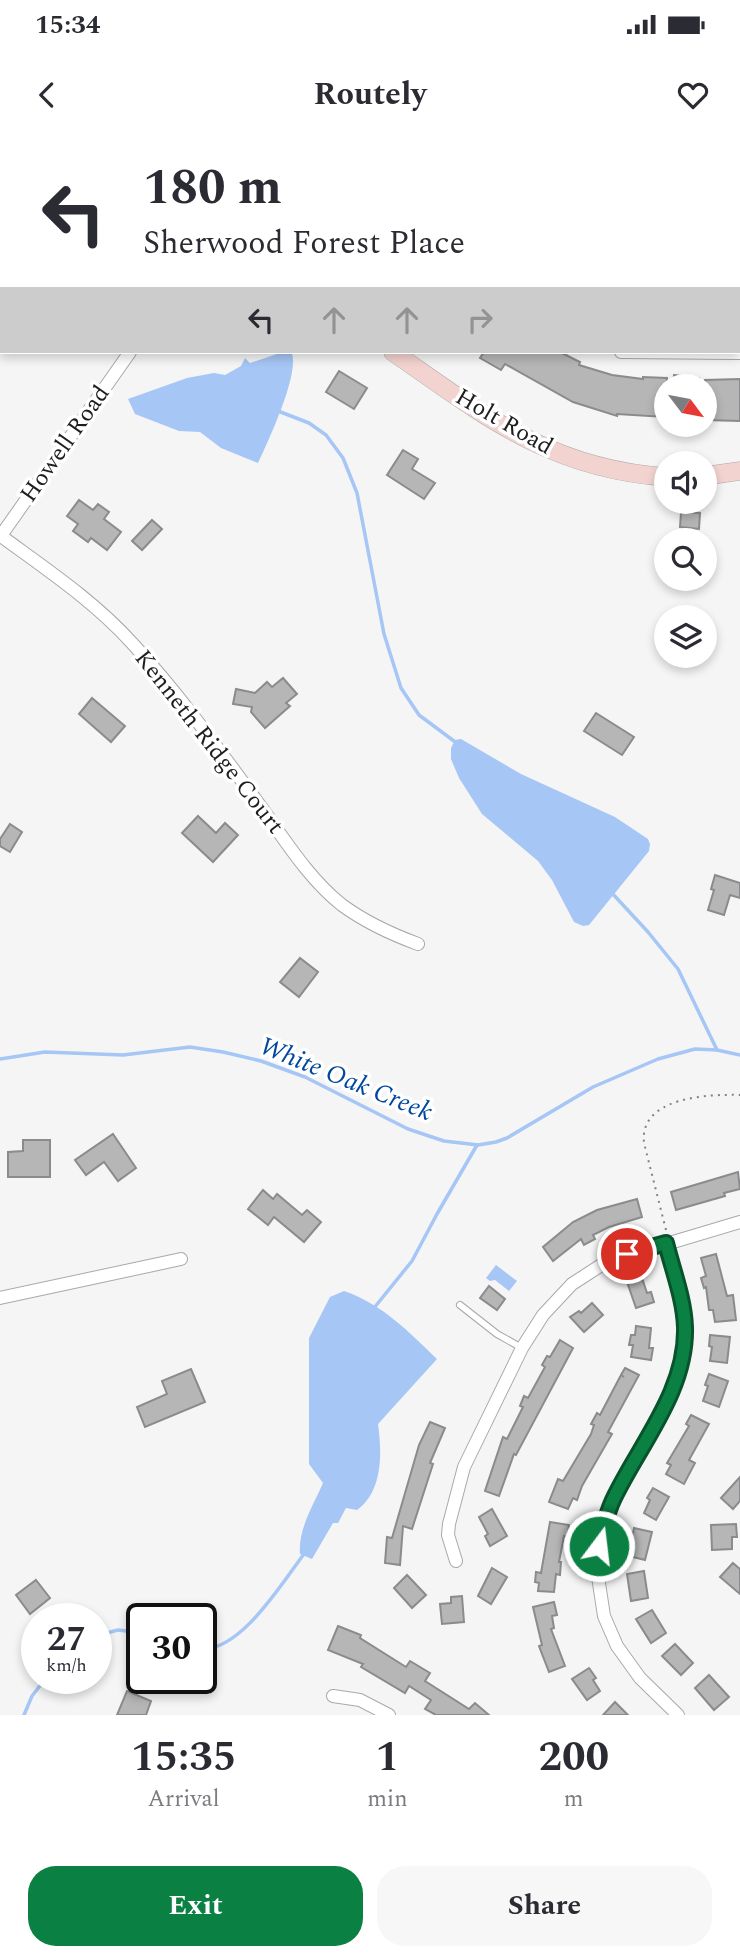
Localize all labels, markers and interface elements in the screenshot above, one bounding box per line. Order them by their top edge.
text: 15:34 [35,5,100,45]
text: Routely [313,70,427,119]
icon: back [28,76,66,114]
icon: heart [674,76,712,114]
text: 180 m [143,151,282,226]
icon: left [28,168,119,259]
text: Sherwood Forest Place [143,219,465,268]
icon: left [242,301,280,339]
icon: ahead [315,301,353,339]
icon: ahead [388,301,426,339]
icon: right [461,301,499,339]
north arrow [654,374,718,438]
map controls [654,374,717,668]
street label: Howell Road [11,378,119,510]
street label: Holt Road [448,379,560,465]
button: sound [654,451,717,514]
button: search [654,528,717,591]
button: layers [654,605,717,668]
street label: Kenneth Ridge Court [125,642,293,842]
water label: White Oak Creek [253,1026,439,1132]
pin [597,1224,657,1284]
icon: arrive [608,1235,646,1273]
position arrow [562,1509,636,1583]
speed limit sign: 30 [126,1603,217,1694]
text: 27 [47,1613,86,1666]
text: km/h [46,1652,87,1679]
text: 15:35 [131,1726,236,1789]
text: 1 [376,1726,399,1789]
text: 200 [538,1726,609,1789]
text: Arrival [148,1782,219,1817]
text: min [367,1782,408,1817]
text: m [564,1782,584,1817]
button: Exit [28,1866,363,1946]
button: Share [377,1866,712,1946]

